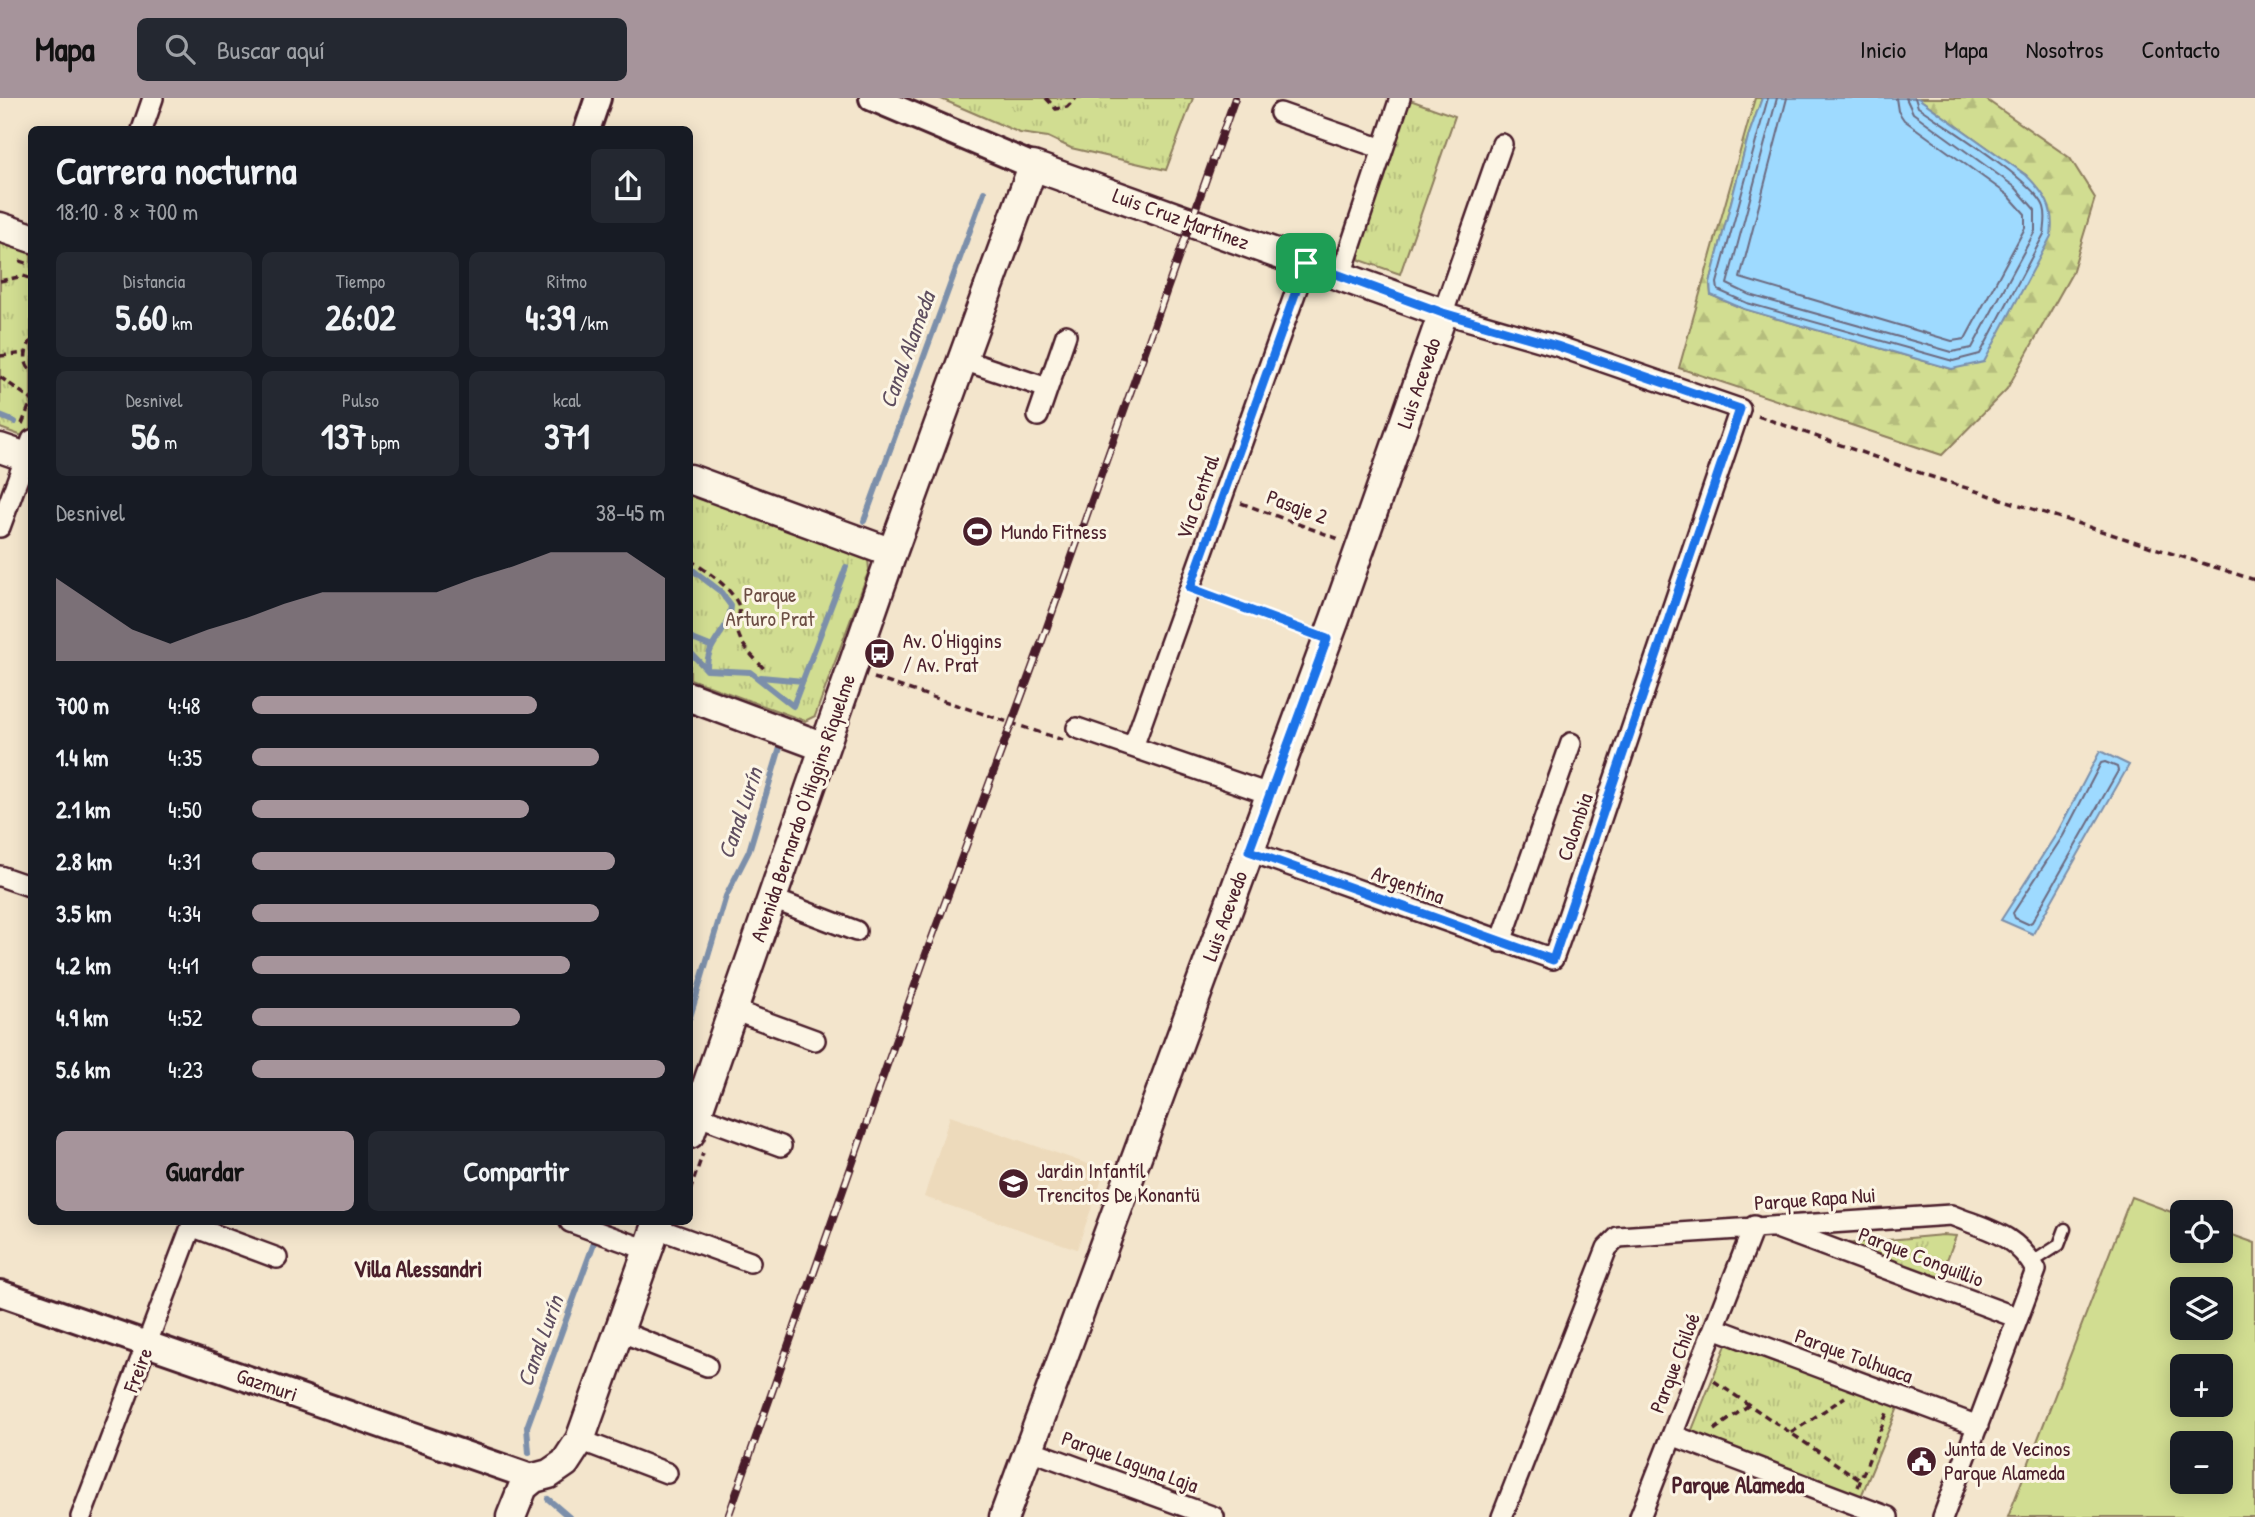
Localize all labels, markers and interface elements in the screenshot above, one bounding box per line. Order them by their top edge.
search box [137,18,627,81]
text: Mapa [35,27,95,71]
icon: search [161,30,199,68]
text: Buscar aquí [217,32,325,67]
text: Inicio [1860,33,1906,65]
text: Mapa [1944,33,1988,65]
text: Nosotros [2026,33,2103,65]
text: Contacto [2141,33,2220,65]
text: Carrera nocturna [56,144,297,196]
button: share [591,149,665,223]
street label: Luis Cruz Martínez [1109,180,1253,257]
text: 18:10 · 8 × 700 m [56,196,198,227]
pin [1276,233,1336,293]
icon: arrive [1287,244,1325,282]
text: Distancia [123,268,185,294]
text: Tiempo [336,268,385,294]
text: Ritmo [547,268,587,294]
water label: Canal Alameda [871,286,943,412]
text: 5.60 [116,294,168,341]
text: 26:02 [325,294,396,341]
text: 4:39 [525,294,575,341]
text: km [168,310,193,336]
text: /km [575,310,608,336]
street label: Luis Acevedo [1390,334,1448,432]
text: Desnivel [126,387,183,413]
text: Pulso [342,387,379,413]
text: kcal [553,387,581,413]
text: 56 [131,413,160,460]
text: 137 [321,413,367,460]
text: 371 [544,413,590,460]
text: m [160,429,177,455]
text: bpm [367,429,400,455]
street label: Vía Central [1169,450,1226,543]
street label: Pasaje 2 [1263,482,1332,531]
text: Desnivel [56,497,125,528]
text: 38–45 m [596,497,665,528]
sports icon: Mundo Fitness [961,515,995,549]
place label: Mundo Fitness [1001,517,1107,546]
park label: Parque Arturo Prat [726,580,815,633]
place label: Av. O'Higgins / Av. Prat [903,626,1002,679]
bus stop icon: Av. O'Higgins / Av. Prat [863,636,897,670]
street label: Avenida Bernardo O'Higgins Riquelme [743,670,862,946]
text: 700 m [56,690,109,721]
text: 4:48 [168,690,201,721]
text: 1.4 km [56,742,108,773]
text: 4:35 [168,742,202,773]
water label: Canal Lurín [709,762,770,863]
street label: Colombia [1549,789,1600,865]
text: 2.1 km [56,794,111,825]
text: 4:50 [168,794,202,825]
text: 2.8 km [56,846,112,877]
text: 4:31 [168,846,201,877]
street label: Argentina [1368,858,1448,911]
street label: Luis Acevedo [1195,867,1254,965]
text: 3.5 km [56,898,111,929]
text: 4:34 [168,898,201,929]
text: 4.2 km [56,950,111,981]
text: 4:41 [168,950,199,981]
text: 4.9 km [56,1002,108,1033]
text: 4:52 [168,1002,202,1033]
text: 5.6 km [56,1054,110,1085]
text: 4:23 [168,1054,203,1085]
button: Guardar [56,1131,354,1211]
button: Compartir [368,1131,665,1211]
place label: Jardin Infantíl Trencitos De Konantü [1037,1156,1200,1209]
school or university icon: Jardin Infantíl Trencitos De Konantü [997,1166,1031,1200]
street label: Parque Rapa Nui [1753,1180,1877,1217]
map controls [2170,1200,2233,1494]
button: locate [2170,1200,2233,1263]
street label: Parque Conguillio [1854,1219,1988,1294]
district label: Villa Alessandri [354,1253,482,1284]
button: layers [2170,1277,2233,1340]
water label: Canal Lurín [509,1290,571,1391]
street label: Parque Chiloé [1642,1309,1707,1417]
street label: Parque Tolhuaca [1791,1321,1917,1390]
street label: Freire [115,1343,159,1397]
button: + [2170,1354,2233,1417]
street label: Gazmuri [233,1361,302,1408]
street label: Parque Laguna Laja [1058,1423,1202,1500]
button: − [2170,1431,2233,1494]
place label: Junta de Vecinos Parque Alameda [1944,1434,2070,1487]
public building icon: Junta de Vecinos Parque Alameda [1904,1444,1938,1478]
district label: Parque Alameda [1672,1469,1804,1501]

